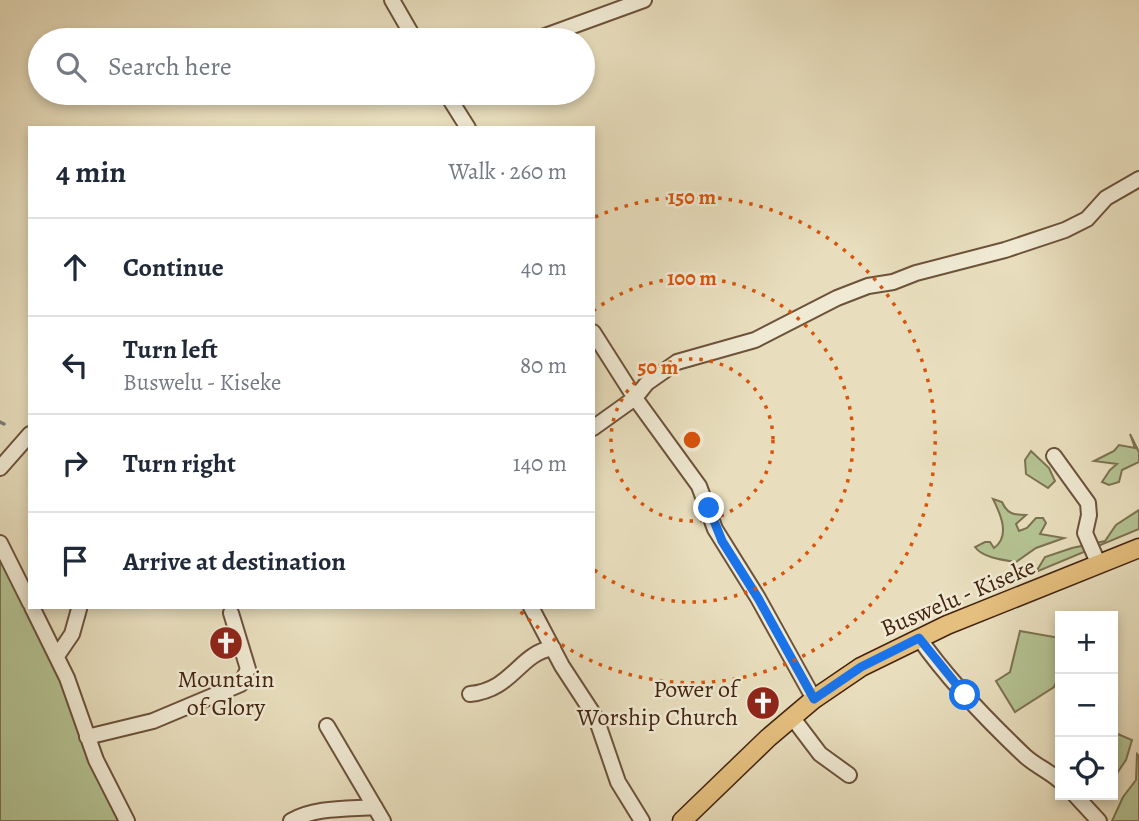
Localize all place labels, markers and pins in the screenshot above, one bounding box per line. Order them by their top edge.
centre of rings [680,428,704,452]
church icon: Mountain of Glory [207,624,245,662]
place label: Mountain of Glory [178,663,274,723]
place label: Power of Worship Church [576,673,741,733]
church icon: Power of Worship Church [744,684,782,722]

